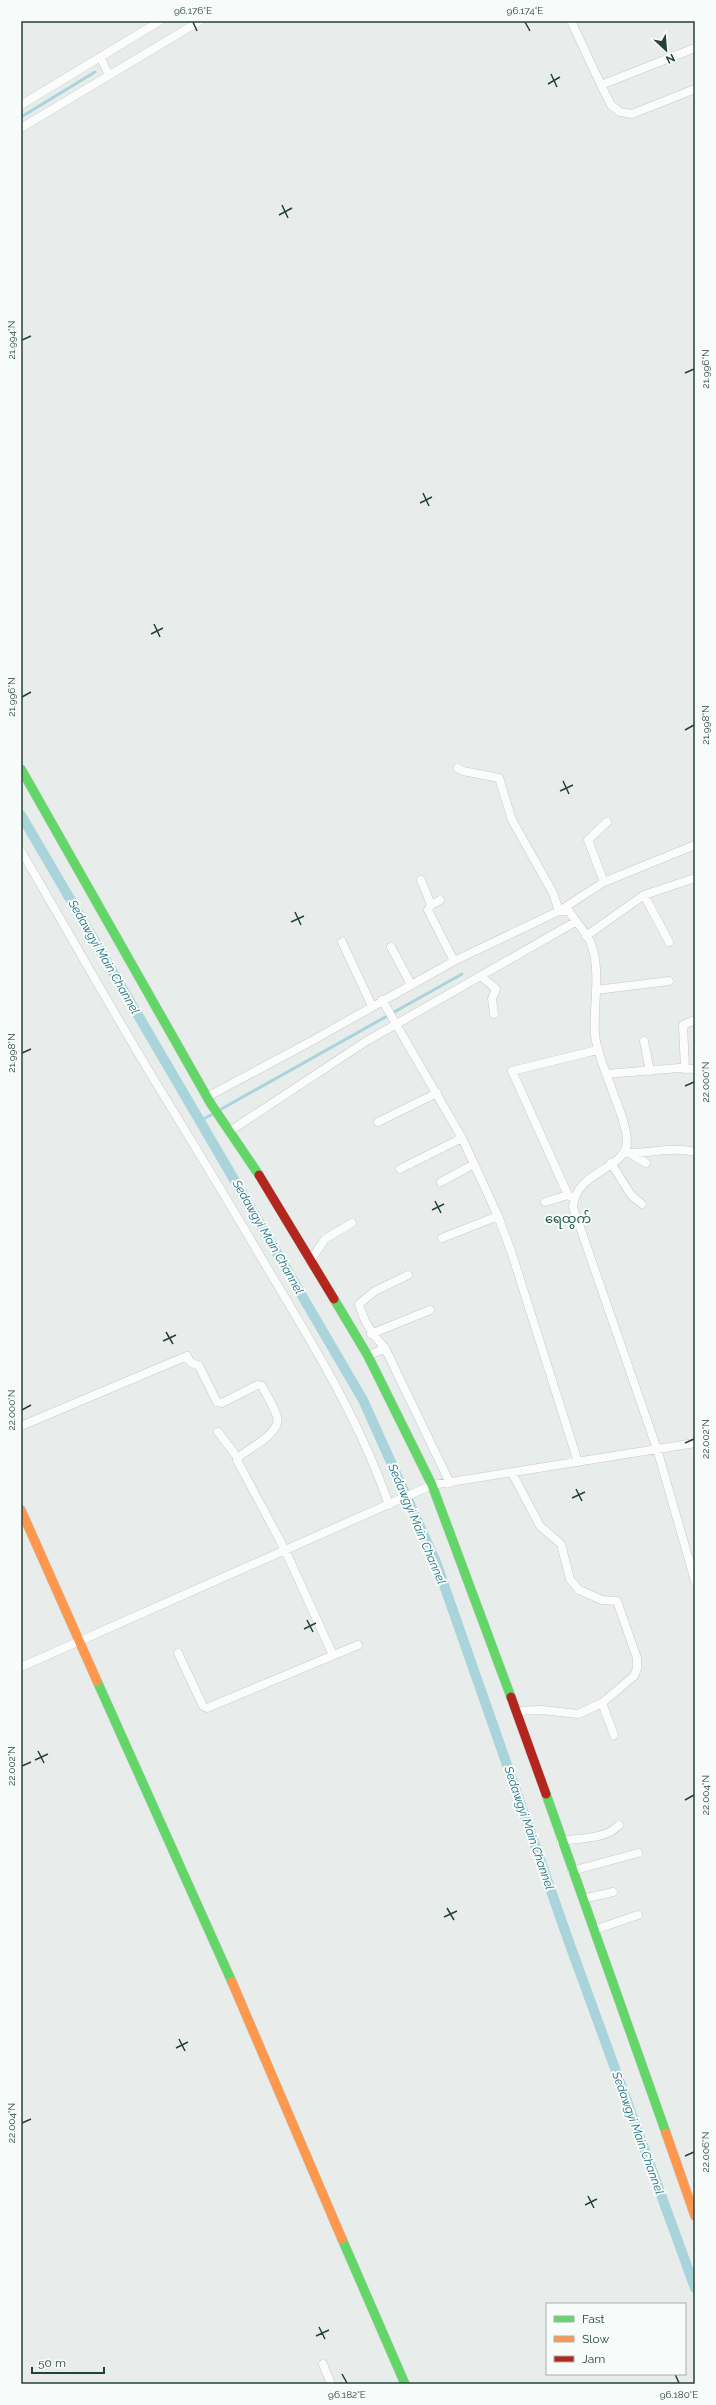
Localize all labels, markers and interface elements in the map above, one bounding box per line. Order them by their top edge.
text: 96.176°E [174,5,212,16]
text: 96.174°E [507,5,543,16]
north arrow [646,30,686,70]
text: N [664,51,677,66]
text: 21.994°N [6,321,17,359]
text: 21.996°N [700,349,711,389]
text: 21.996°N [6,677,17,717]
text: 21.998°N [700,705,711,745]
water label: Sedawgyi Main Channel [65,897,142,1017]
text: 21.998°N [6,1033,17,1073]
text: 22.000°N [700,1062,711,1102]
water label: Sedawgyi Main Channel [229,1177,306,1297]
district label: ရေထွက် [545,1210,591,1229]
text: 22.000°N [6,1390,17,1430]
text: 22.002°N [700,1419,711,1459]
water label: Sedawgyi Main Channel [385,1461,449,1586]
text: 22.002°N [6,1746,17,1786]
water label: Sedawgyi Main Channel [501,1764,557,1891]
text: 22.004°N [700,1775,711,1815]
water label: Sedawgyi Main Channel [609,2069,667,2196]
text: 22.004°N [6,2103,17,2143]
text: 22.006°N [700,2132,711,2172]
legend [546,2303,686,2375]
text: Fast [582,2312,605,2326]
text: Slow [582,2332,609,2346]
scale bar [32,2349,104,2375]
text: Jam [582,2352,605,2366]
text: 50 m [38,2356,66,2370]
text: 96.182°E [328,2389,366,2400]
text: 96.180°E [660,2389,698,2400]

